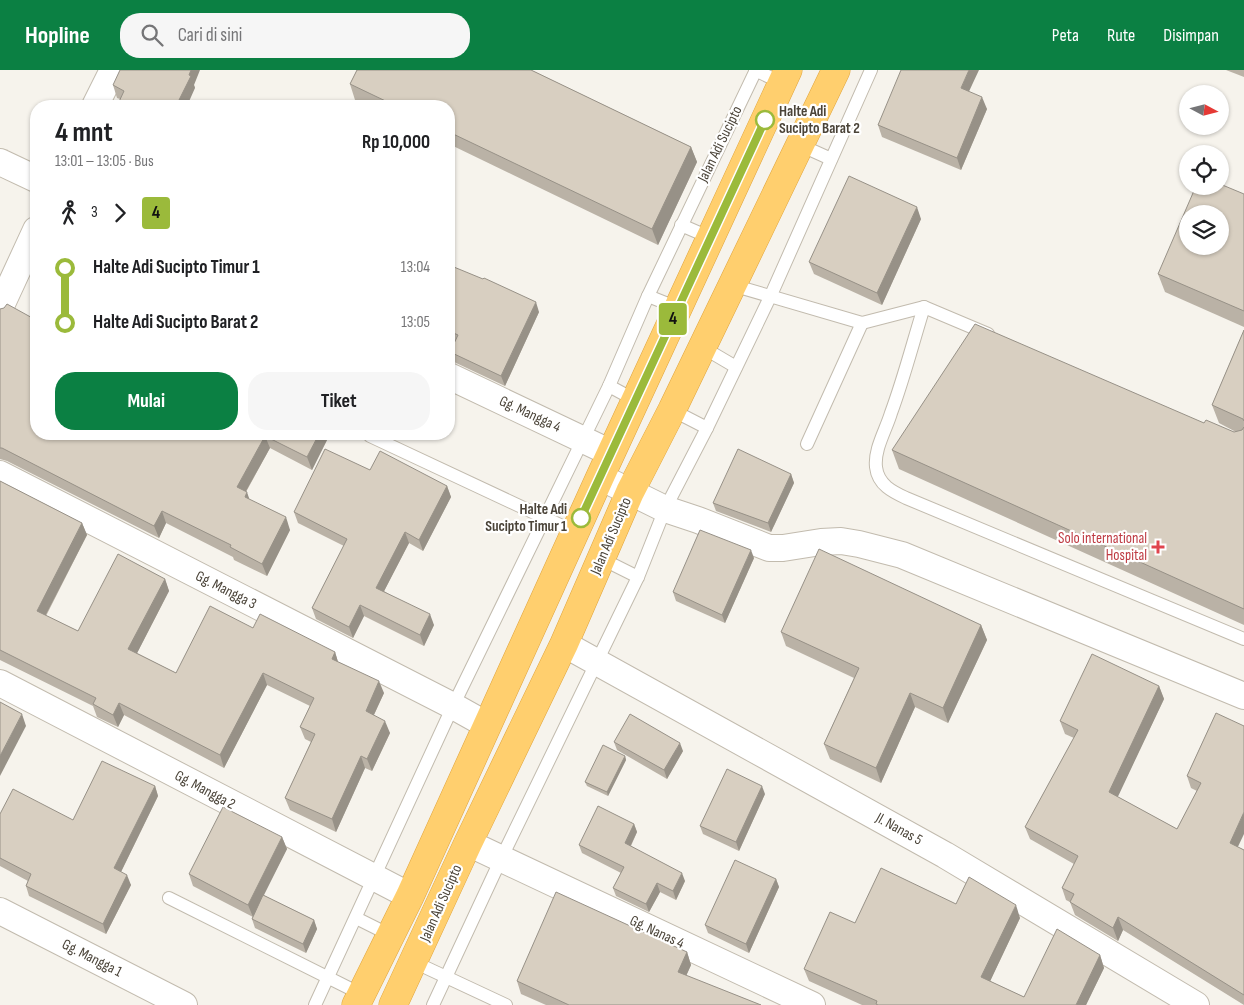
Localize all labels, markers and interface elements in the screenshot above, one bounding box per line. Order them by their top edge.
search box [120,13,470,58]
text: Hopline [25,21,90,50]
icon: search [138,21,166,49]
text: Cari di sini [178,24,242,47]
text: Peta [1052,25,1079,46]
text: Rute [1107,25,1135,46]
text: Disimpan [1163,25,1219,46]
north arrow [1179,85,1229,135]
map controls [1179,85,1229,255]
place label: Halte Adi Sucipto Barat 2 [779,102,860,138]
street label: Jalan Adi Sucipto [693,103,747,186]
marker: Halte Adi Sucipto Barat 2 [755,110,775,130]
text: 4 mnt [55,116,113,149]
text: Rp 10,000 [362,131,430,154]
button: locate [1179,145,1229,195]
text: 13:01 – 13:05 · Bus [55,152,154,171]
icon: walk [55,199,83,227]
icon: forward [106,199,134,227]
text: 4 [152,202,160,223]
text: 3 [91,203,98,222]
button: layers [1179,205,1229,255]
text: Halte Adi Sucipto Timur 1 [93,256,260,279]
text: 13:04 [401,258,430,277]
line badge: 4 [657,303,689,335]
text: 4 [669,308,677,329]
text: Halte Adi Sucipto Barat 2 [93,311,258,334]
text: 13:05 [401,313,430,332]
button: Mulai [55,372,238,430]
button: Tiket [248,372,430,430]
street label: Gg. Mangga 4 [496,391,564,437]
street label: Jalan Adi Sucipto [586,494,636,578]
place label: Halte Adi Sucipto Timur 1 [485,500,567,536]
marker: Halte Adi Sucipto Timur 1 [571,508,591,528]
place label: Solo international Hospital [1058,529,1147,565]
marker: Solo international Hospital [1151,540,1165,554]
street label: Gg. Mangga 3 [192,567,260,613]
street label: Gg. Mangga 2 [171,766,239,814]
street label: Jl. Nanas 5 [871,808,926,850]
street label: Jalan Adi Sucipto [415,862,466,945]
street label: Gg. Nanas 4 [627,911,687,953]
street label: Gg. Mangga 1 [59,935,126,982]

